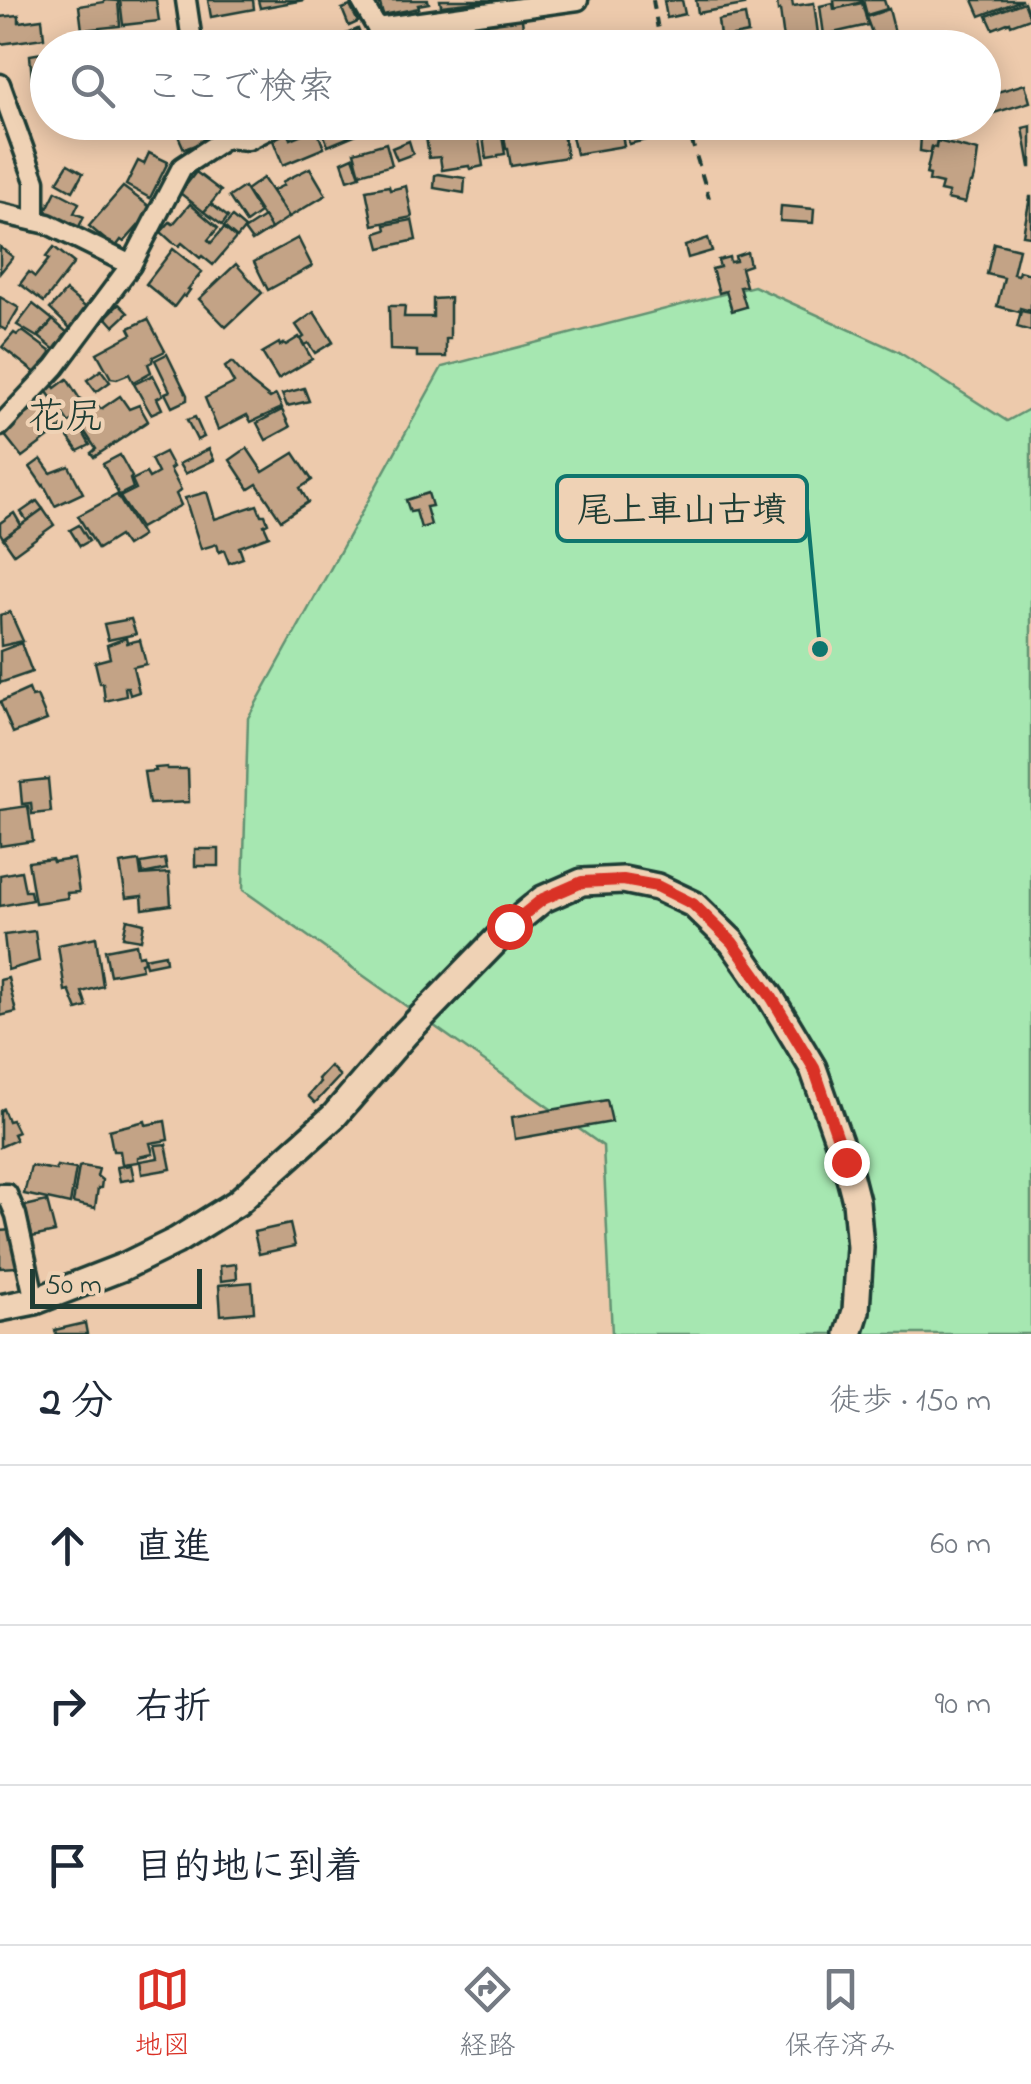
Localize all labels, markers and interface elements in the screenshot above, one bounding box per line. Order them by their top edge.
search box [30,30,1001,140]
icon: search [65,58,120,113]
text: ここで検索 [145,61,335,117]
district label: 花尻 [27,391,103,447]
callout: 尾上車山古墳 [557,476,807,541]
text: 尾上車山古墳 [577,487,787,538]
route start [487,904,533,950]
route end [824,1140,870,1186]
scale bar [30,1264,202,1308]
text: 50 m [45,1266,102,1307]
text: 2 分 [40,1373,113,1434]
text: 徒歩 · 150 m [829,1379,991,1426]
icon: ahead [40,1518,95,1573]
text: 直進 [135,1521,211,1577]
text: 60 m [930,1522,991,1569]
icon: right [40,1678,95,1733]
text: 右折 [135,1681,211,1737]
text: 90 m [935,1682,991,1729]
icon: arrive [40,1838,95,1893]
text: 目的地に到着 [135,1841,363,1897]
tab: 地図 [134,1962,191,2068]
tab: 経路 [459,1962,516,2068]
tab: 保存済み [784,1962,897,2068]

